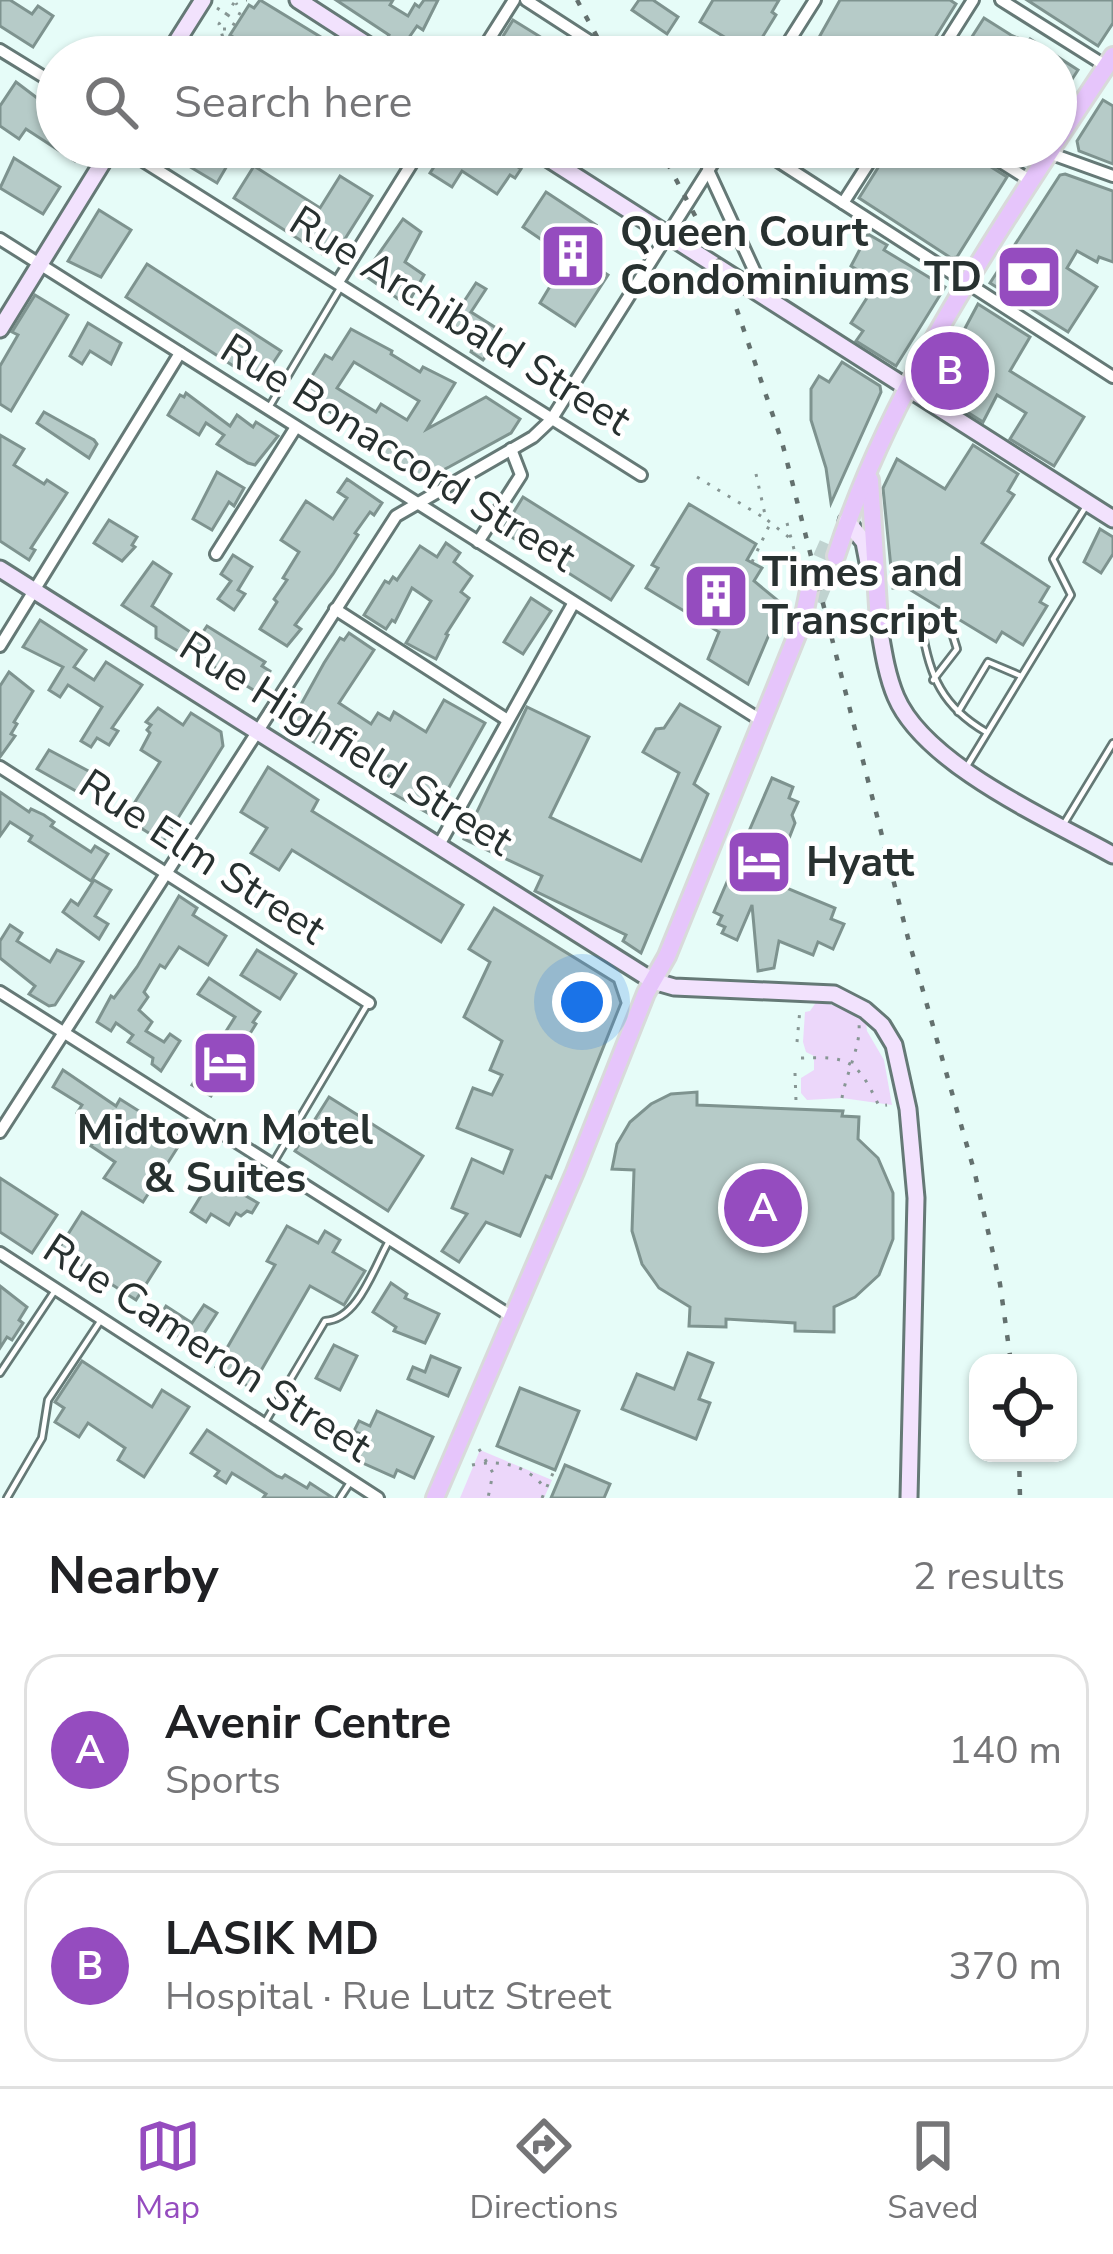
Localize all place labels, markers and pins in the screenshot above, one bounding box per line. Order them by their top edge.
place label: Queen Court Condominiums [620,204,910,309]
building icon: Queen Court Condominiums [538,221,608,291]
bank icon: TD [994,242,1064,312]
place label: TD [924,249,982,306]
pin: B [911,326,989,416]
place label: Times and Transcript [762,544,963,649]
building icon: Times and Transcript [681,561,751,631]
hotel icon: Hyatt [724,827,794,897]
place label: Hyatt [806,834,915,891]
hotel icon: Midtown Motel & Suites [190,1028,260,1098]
place label: Midtown Motel & Suites [77,1102,373,1207]
pin: A [724,1163,802,1253]

